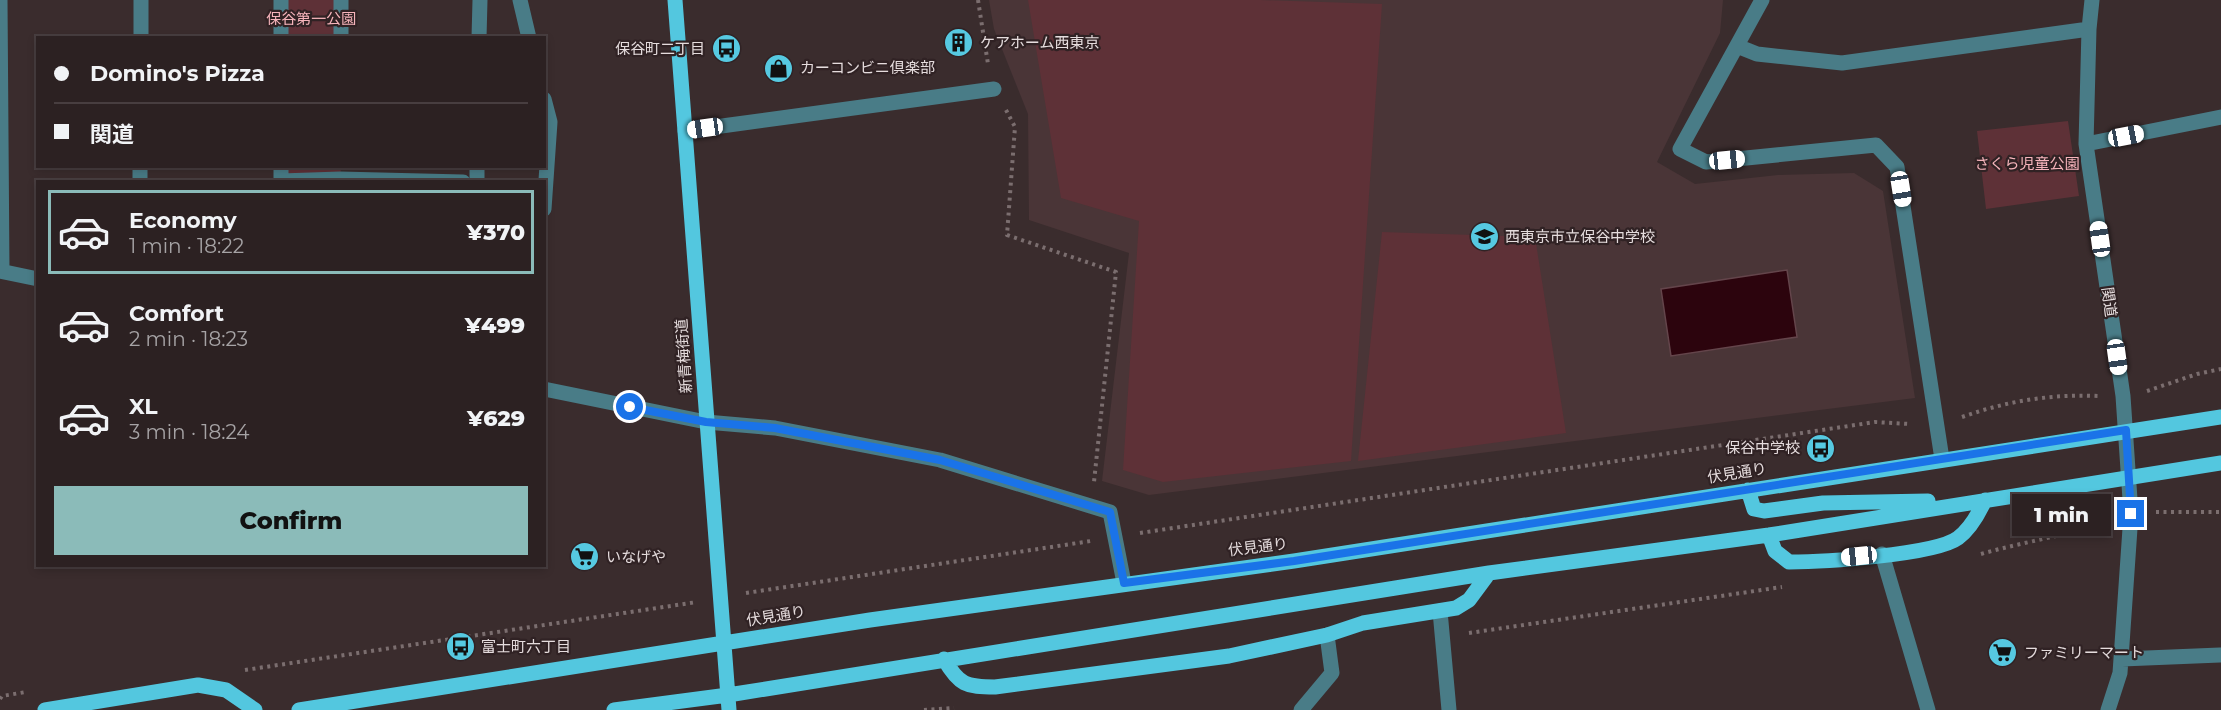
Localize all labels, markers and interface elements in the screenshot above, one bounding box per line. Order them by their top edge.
park label: 保谷第一公園 [266,9,356,28]
building icon: ケアホーム西東京 [943,27,975,59]
bus stop icon: 保谷町二丁目 [710,33,742,65]
place label: ケアホーム西東京 [980,33,1100,52]
place label: 保谷町二丁目 [615,39,705,58]
shop icon: カーコンビニ倶楽部 [763,52,795,84]
place label: カーコンビニ倶楽部 [800,58,935,77]
text: Domino's Pizza [90,60,265,87]
car [686,117,724,139]
text: 関道 [90,121,134,148]
car [2107,124,2145,148]
car [1708,149,1746,171]
park label: さくら児童公園 [1974,154,2080,173]
car [1889,170,1913,208]
icon: car [57,205,111,259]
text: Economy [129,207,237,234]
text: ¥370 [467,219,525,246]
car [2089,220,2111,258]
school or university icon: 西東京市立保谷中学校 [1468,221,1500,253]
place label: 西東京市立保谷中学校 [1505,227,1655,246]
text: 1 min · 18:22 [129,234,244,258]
street label: 関道 [2098,286,2121,318]
icon: car [57,298,111,352]
text: Comfort [129,300,224,327]
text: ¥499 [465,312,525,339]
street label: 新青梅街道 [671,318,696,394]
text: 2 min · 18:23 [129,327,248,351]
car [2106,338,2128,376]
icon: car [57,391,111,445]
text: XL [129,393,158,420]
route start [616,393,643,420]
text: ¥629 [467,405,525,432]
text: 3 min · 18:24 [129,420,250,444]
bus stop icon: 保谷中学校 [1805,432,1837,464]
place label: 保谷中学校 [1725,438,1800,457]
street label: 伏見通り [1706,458,1768,487]
button: Confirm [54,486,528,555]
callout: 1 min [2011,493,2110,535]
route end [2117,500,2144,527]
text: 1 min [2034,503,2089,527]
street label: 伏見通り [1227,533,1289,560]
supermarket icon: いなげや [569,541,601,573]
car [1840,545,1878,567]
place label: いなげや [606,547,666,566]
street label: 伏見通り [745,601,807,630]
bus stop icon: 富士町六丁目 [444,631,476,663]
place label: 富士町六丁目 [481,637,571,656]
supermarket icon: ファミリーマート [1987,637,2019,669]
place label: ファミリーマート [2024,643,2144,662]

